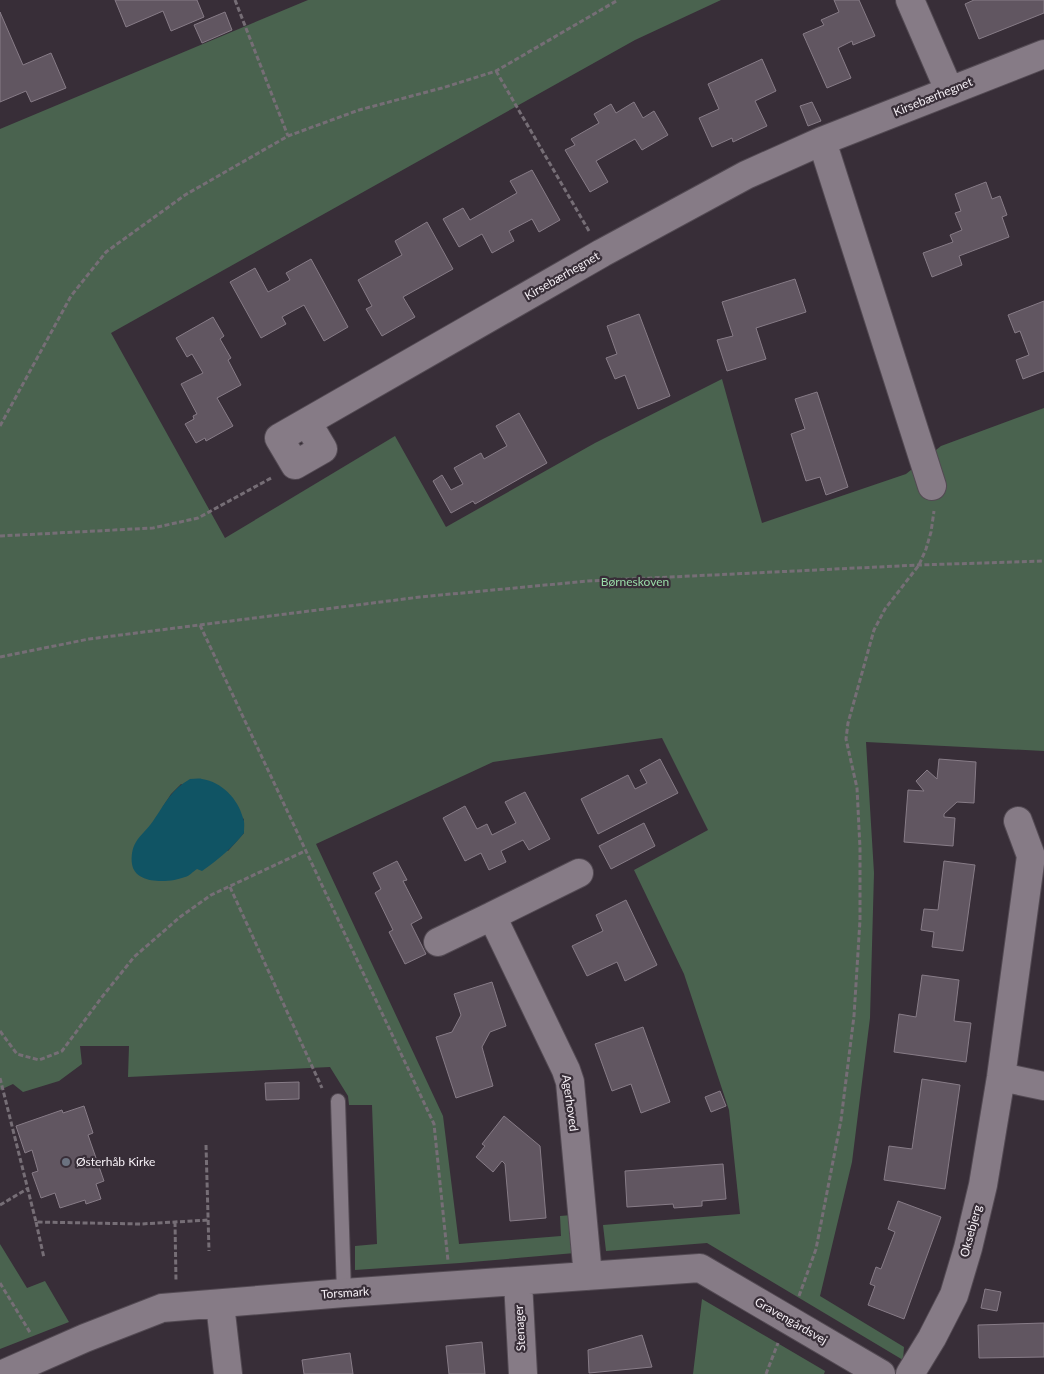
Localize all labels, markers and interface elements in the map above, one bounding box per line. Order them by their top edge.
street label: Kirsebærhegnet [891,74,975,119]
street label: Kirsebærhegnet [522,248,602,303]
park label: Børneskoven [601,574,669,589]
street label: Agerhoved [559,1073,582,1132]
place label: Østerhåb Kirke [76,1154,155,1169]
marker: Østerhåb Kirke [60,1156,72,1168]
street label: Oksebjerg [956,1203,985,1259]
street label: Torsmark [320,1283,370,1302]
street label: Gravengårdsvej [752,1294,830,1347]
street label: Stenager [511,1304,528,1352]

